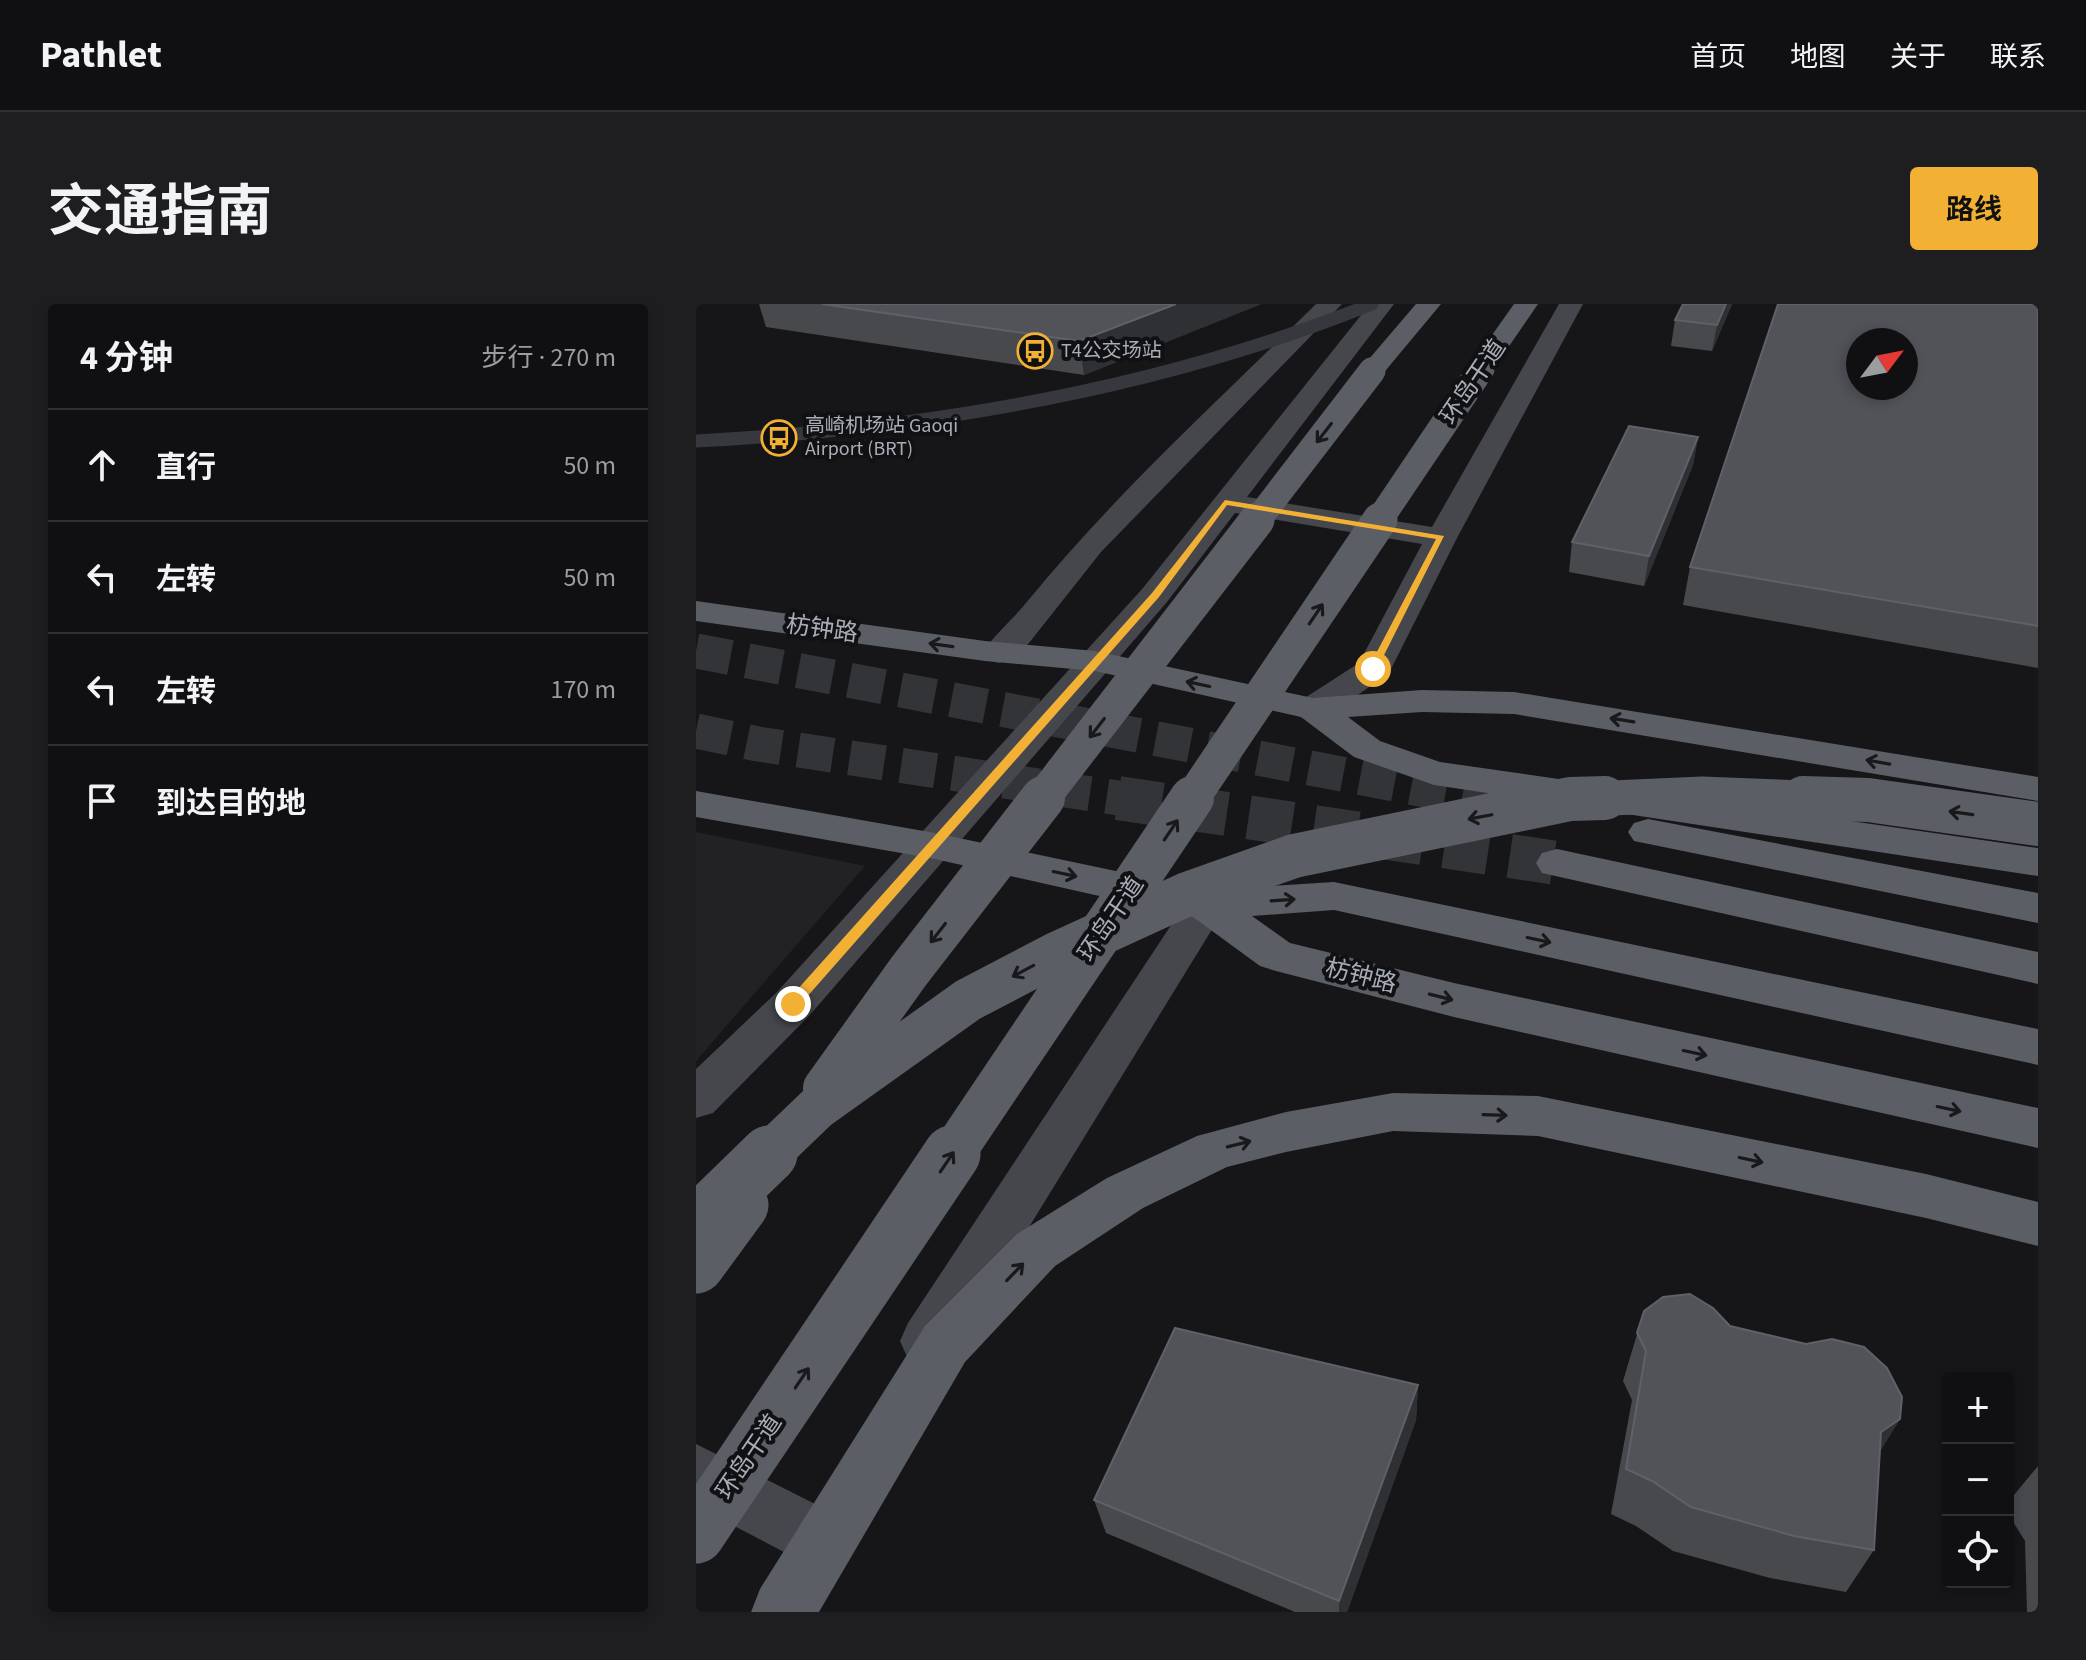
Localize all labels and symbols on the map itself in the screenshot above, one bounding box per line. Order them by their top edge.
north arrow [1846,328,1918,400]
bus stop icon: T4公交场站 [1016,332,1054,370]
street label: 环岛干道 [1432,332,1514,432]
place label: T4公交场站 [1061,337,1162,365]
place label: 高崎机场站 Gaoqi Airport (BRT) [805,412,958,463]
bus stop icon: 高崎机场站 Gaoqi Airport (BRT) [760,419,798,457]
one-way arrow [1316,422,1333,443]
one-way arrow [1308,604,1324,626]
street label: 枋钟路 [784,607,860,651]
one-way arrow [929,637,954,652]
route start [1355,651,1391,687]
one-way arrow [1186,676,1211,691]
one-way arrow [1609,712,1635,727]
one-way arrow [1088,717,1106,738]
one-way arrow [1866,753,1891,768]
one-way arrow [1949,805,1974,820]
one-way arrow [1467,810,1493,825]
one-way arrow [1163,819,1179,842]
one-way arrow [1052,867,1078,882]
street label: 环岛干道 [1070,869,1152,969]
one-way arrow [1269,892,1296,907]
one-way arrow [930,922,947,944]
one-way arrow [1525,933,1551,948]
street label: 枋钟路 [1322,950,1400,1002]
one-way arrow [1012,963,1036,979]
route end [775,986,811,1022]
one-way arrow [1428,990,1454,1005]
one-way arrow [1682,1046,1707,1061]
one-way arrow [1936,1102,1961,1117]
one-way arrow [1481,1107,1508,1122]
one-way arrow [1225,1135,1251,1150]
one-way arrow [939,1151,956,1173]
one-way arrow [1737,1153,1763,1168]
one-way arrow [1005,1263,1024,1282]
one-way arrow [794,1367,810,1389]
street label: 环岛干道 [708,1407,790,1507]

